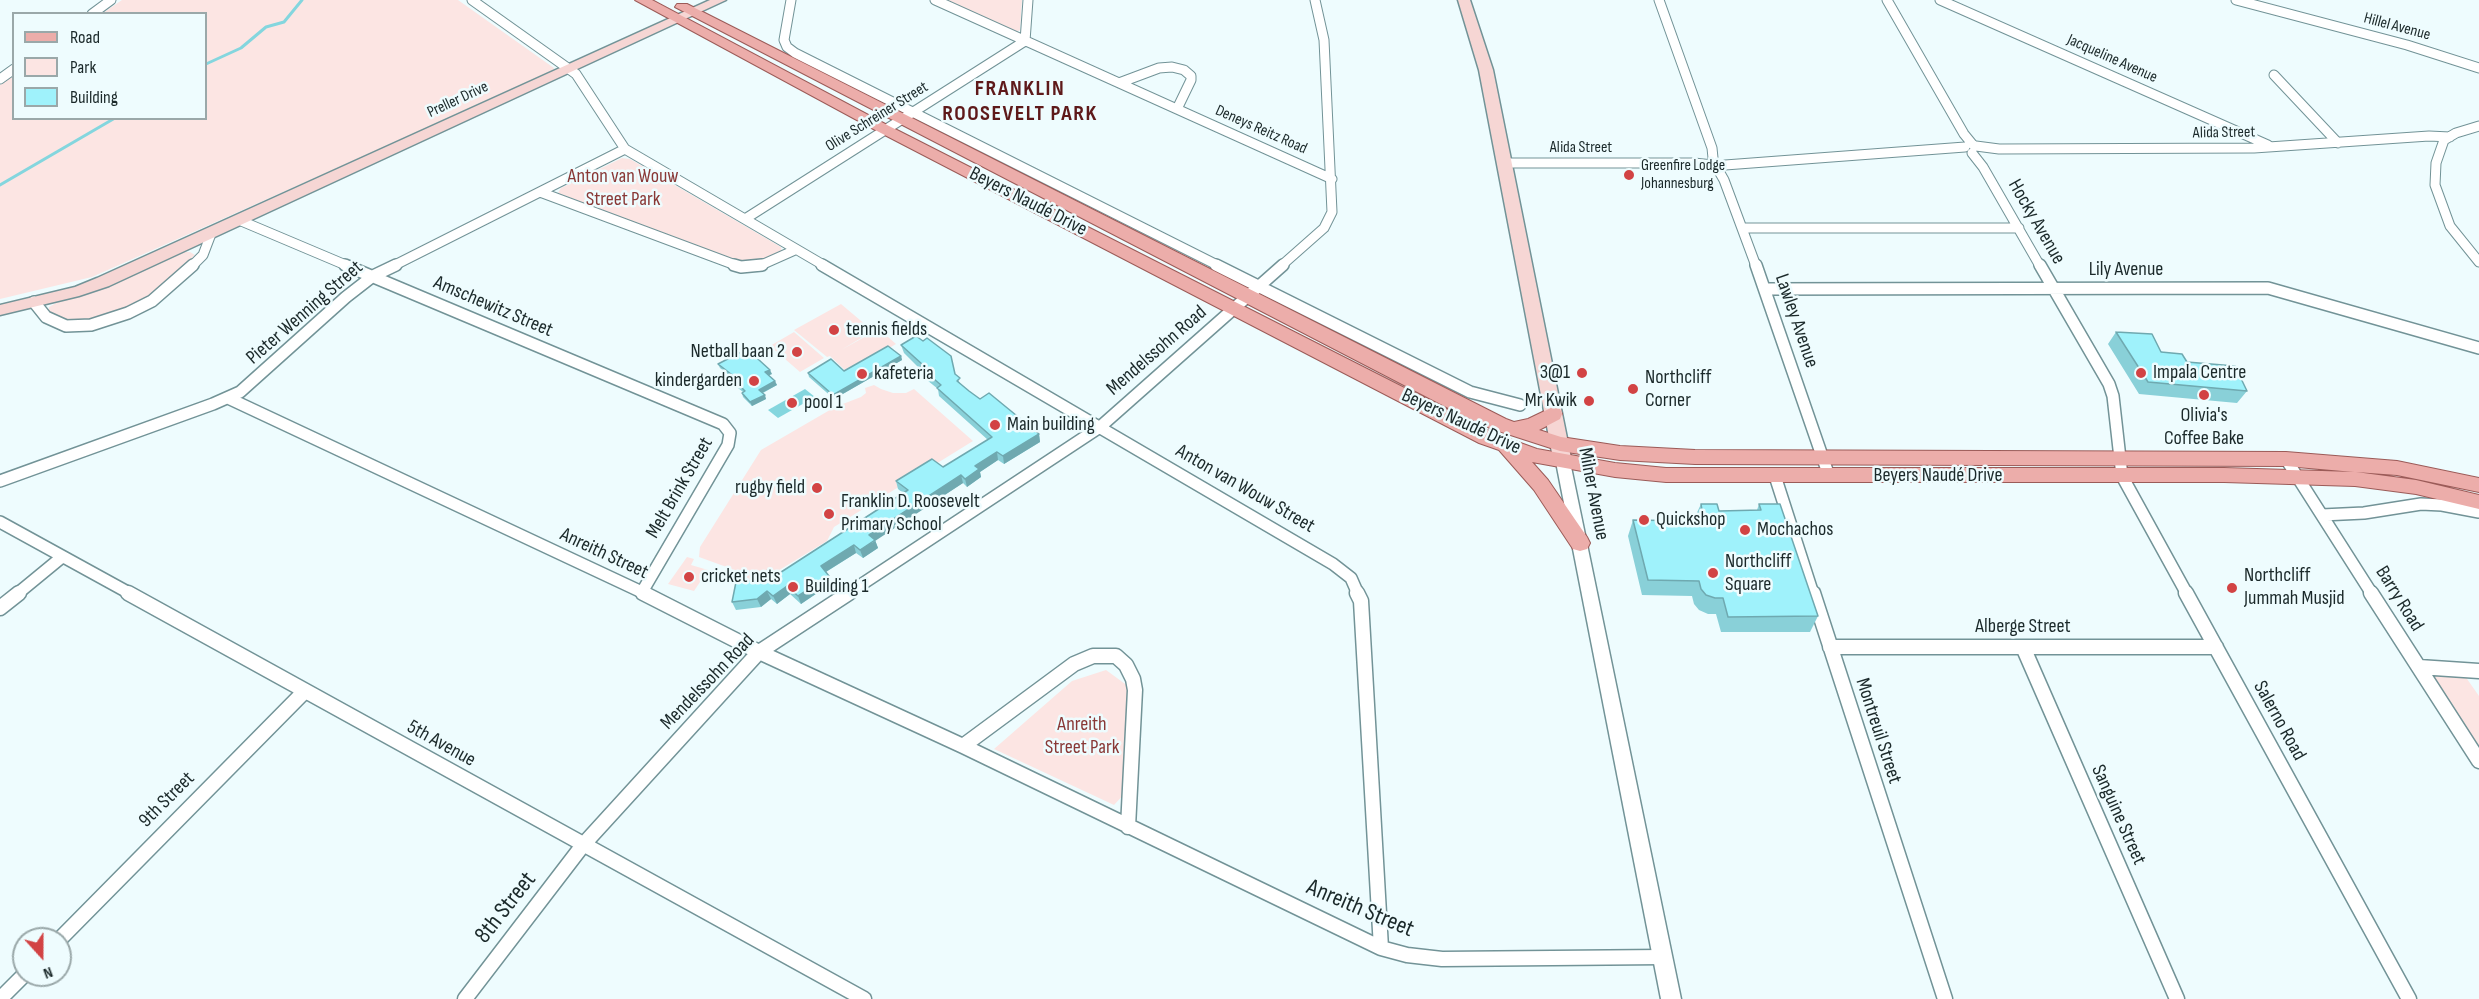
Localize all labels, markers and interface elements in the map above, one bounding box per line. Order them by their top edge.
street label: Hillel Avenue [2362,9,2432,45]
legend [12,12,207,120]
text: Road [70,27,100,48]
street label: Jacqueline Avenue [2064,31,2160,87]
text: Park [70,57,96,78]
district label: FRANKLIN ROOSEVELT PARK [942,76,1098,128]
street label: Preller Drive [424,78,492,122]
street label: Olive Schreiner Street [822,78,932,156]
text: Building [70,87,118,108]
street label: Deneys Reitz Road [1212,101,1310,159]
street label: Alida Street [2193,123,2255,143]
street label: Alida Street [1550,138,1612,158]
place label: Greenfire Lodge Johannesburg [1641,156,1725,194]
street label: Beyers Naudé Drive [965,162,1091,242]
park label: Anton van Wouw Street Park [567,165,679,212]
marker: Greenfire Lodge Johannesburg [1622,168,1636,182]
street label: Hocky Avenue [2002,175,2070,269]
street label: Pieter Wenning Street [242,256,368,370]
street label: Lily Avenue [2089,258,2163,282]
street label: Amschewitz Street [430,271,556,343]
street label: Lawley Avenue [1769,271,1823,371]
street label: Mendelssohn Road [1102,301,1212,401]
place label: tennis fields [846,318,927,342]
marker: tennis fields [827,323,841,337]
place label: Netball baan 2 [690,340,785,364]
marker: Netball baan 2 [790,345,804,359]
place label: 3@1 [1540,361,1570,385]
place label: Impala Centre [2153,361,2246,385]
place label: kafeteria [874,362,934,386]
marker: 3@1 [1575,366,1589,380]
place label: Northcliff Corner [1645,366,1711,413]
marker: Impala Centre [2134,366,2148,380]
marker: kafeteria [855,367,869,381]
place label: kindergarden [655,369,742,393]
marker: kindergarden [747,374,761,388]
marker: Northcliff Corner [1626,382,1640,396]
street label: Beyers Naudé Drive [1397,384,1525,460]
marker: Olivia's Coffee Bake [2197,388,2211,402]
place label: Mr Kwik [1525,389,1577,413]
place label: pool 1 [804,391,843,415]
marker: Mr Kwik [1582,394,1596,408]
marker: pool 1 [785,396,799,410]
place label: Olivia's Coffee Bake [2164,404,2244,451]
place label: Main building [1007,413,1095,437]
marker: Main building [988,418,1002,432]
street label: Melt Brink Street [641,433,719,543]
street label: Anton van Wouw Street [1171,439,1319,539]
street label: Milner Avenue [1572,446,1614,542]
street label: Beyers Naudé Drive [1874,464,2002,488]
place label: rugby field [735,476,805,500]
marker: rugby field [810,481,824,495]
place label: Franklin D. Roosevelt Primary School [841,490,980,537]
marker: Franklin D. Roosevelt Primary School [822,507,836,521]
place label: Quickshop [1656,508,1726,532]
marker: Quickshop [1637,513,1651,527]
place label: Mochachos [1757,518,1833,542]
street label: Anreith Street [556,523,652,585]
marker: Mochachos [1738,523,1752,537]
place label: Northcliff Square [1725,550,1791,597]
street label: Barry Road [2370,562,2428,636]
place label: Northcliff Jummah Musjid [2244,564,2345,611]
place label: cricket nets [701,565,781,589]
marker: Northcliff Square [1706,566,1720,580]
marker: cricket nets [682,570,696,584]
place label: Building 1 [805,575,868,599]
marker: Building 1 [786,580,800,594]
marker: Northcliff Jummah Musjid [2225,581,2239,595]
street label: Alberge Street [1975,615,2071,639]
street label: Mendelssohn Road [656,629,760,735]
street label: Montreuil Street [1850,675,1906,787]
street label: Salerno Road [2247,677,2311,765]
park label: Anreith Street Park [1045,713,1119,760]
street label: 5th Avenue [402,715,480,773]
street label: Sanguine Street [2085,761,2151,869]
street label: 9th Street [134,767,200,833]
street label: 8th Street [469,867,543,949]
street label: Anreith Street [1302,874,1418,944]
north arrow [12,927,72,987]
text: N [41,962,55,983]

